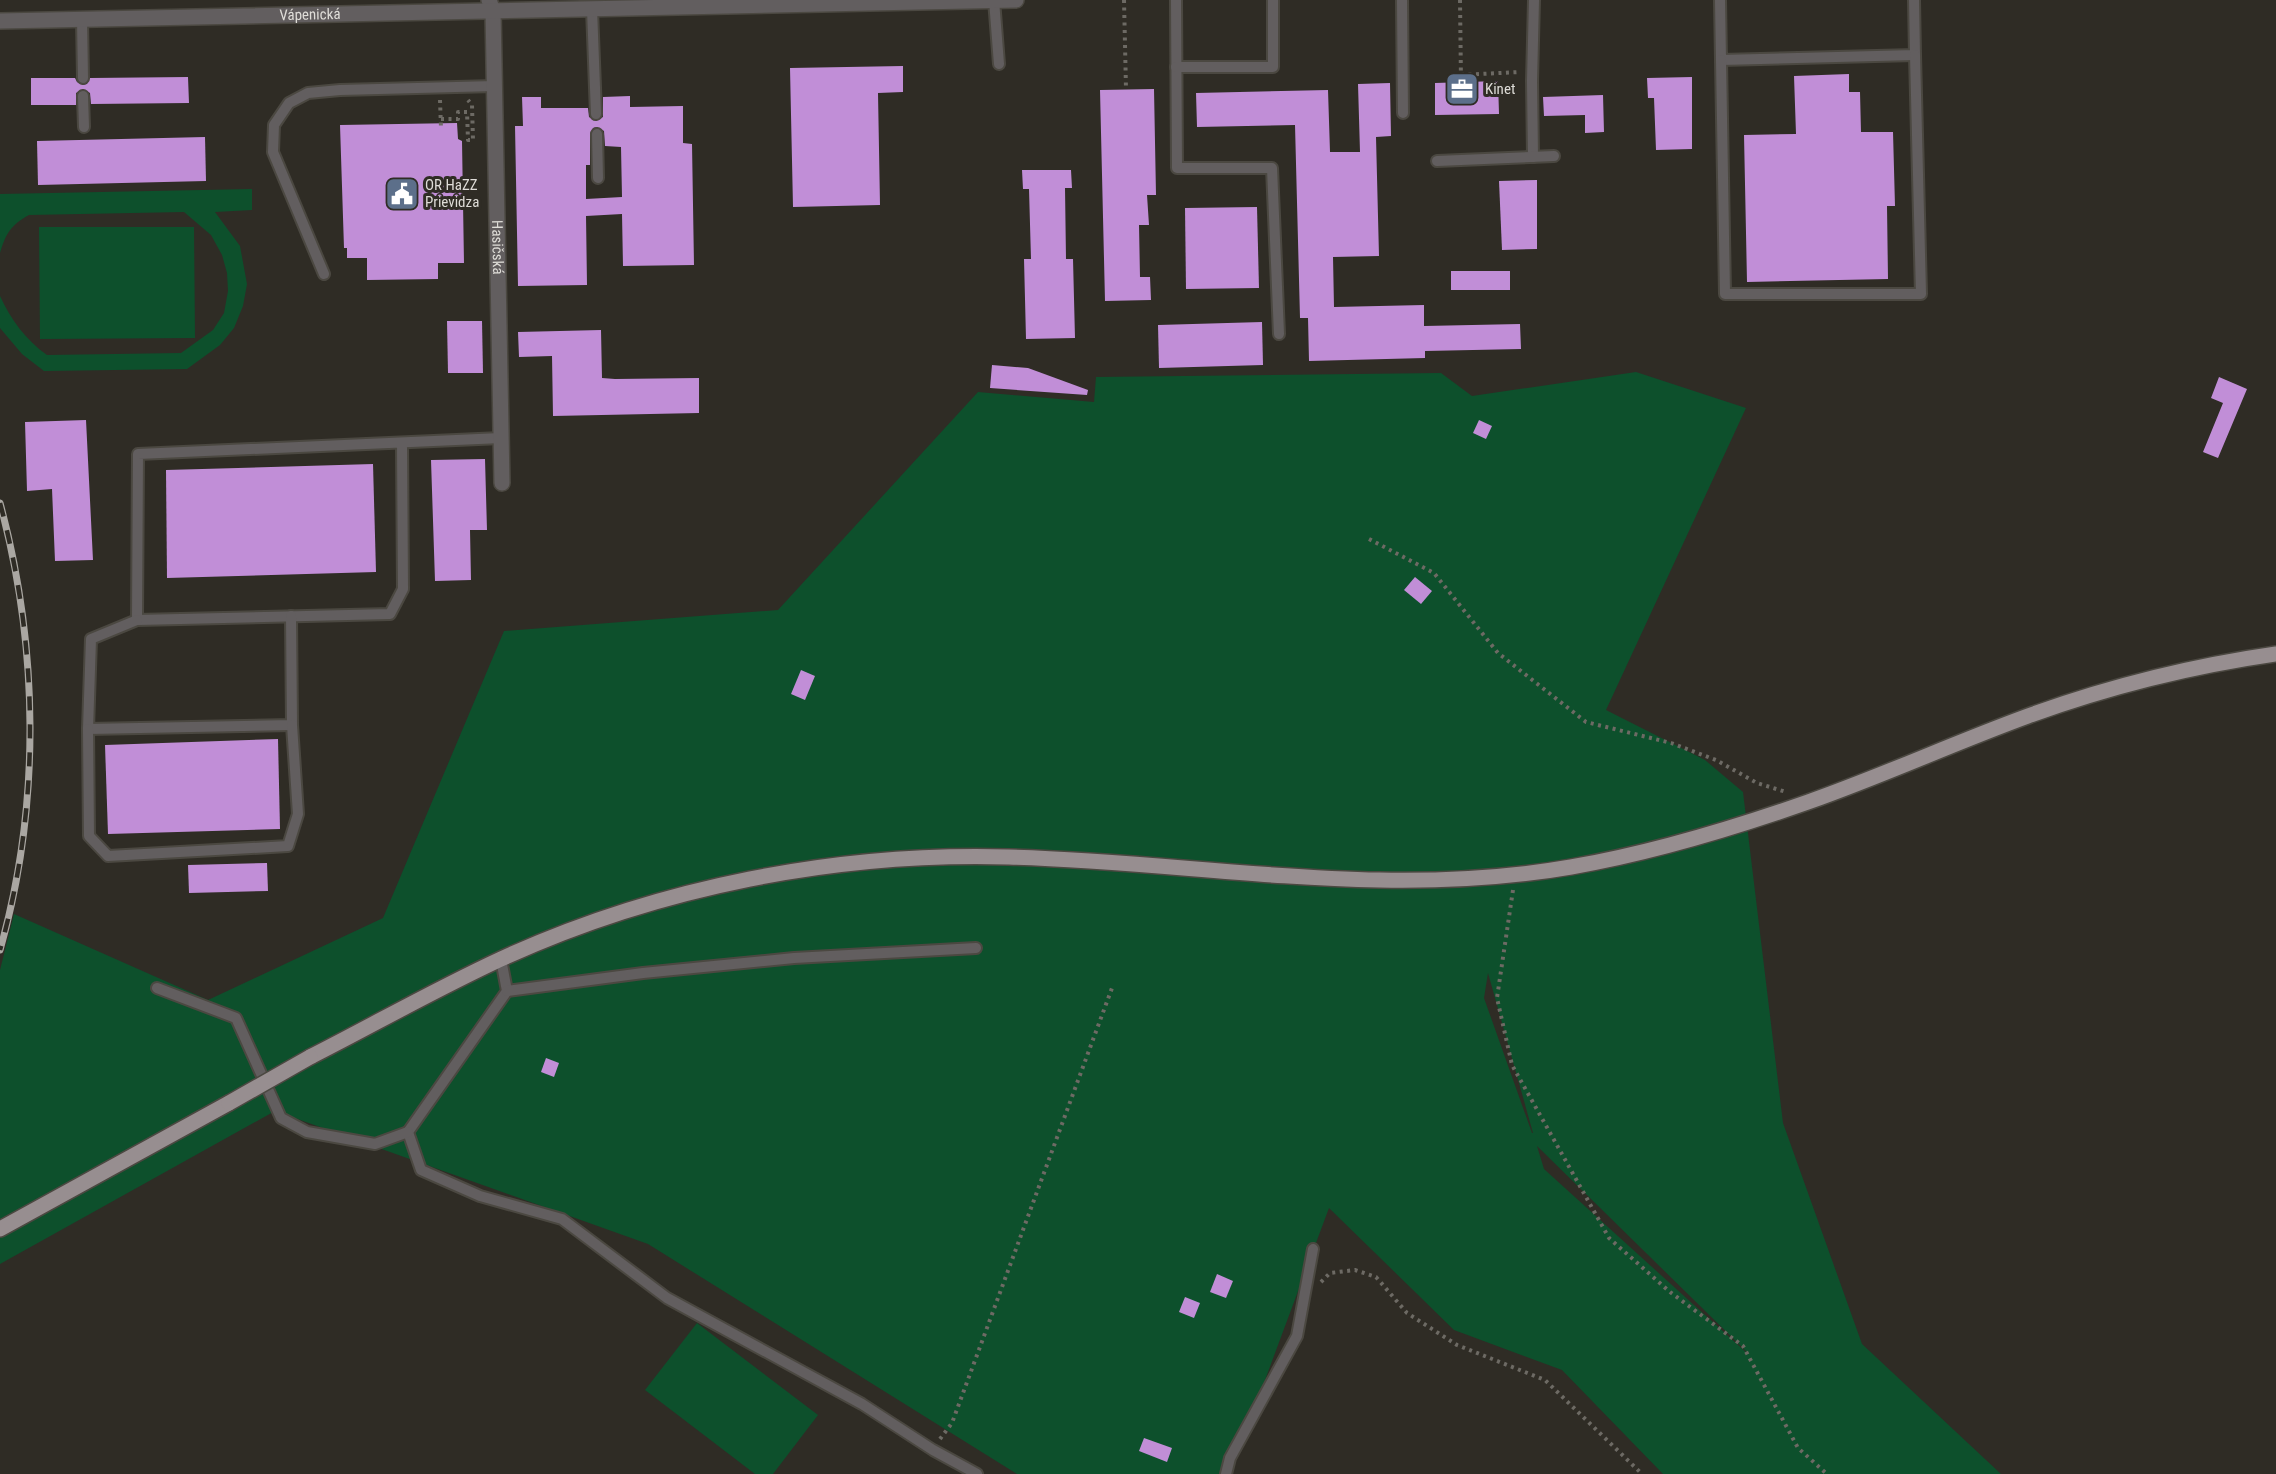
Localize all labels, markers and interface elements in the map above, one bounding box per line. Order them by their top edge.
street label: Vápenická [279,5,341,24]
office icon: Kinet [1444,71,1480,107]
place label: Kinet [1485,80,1515,98]
public building icon: OR HaZZ Prievidza [384,176,420,212]
place label: OR HaZZ Prievidza [425,176,479,211]
street label: Hasičská [488,220,507,275]

